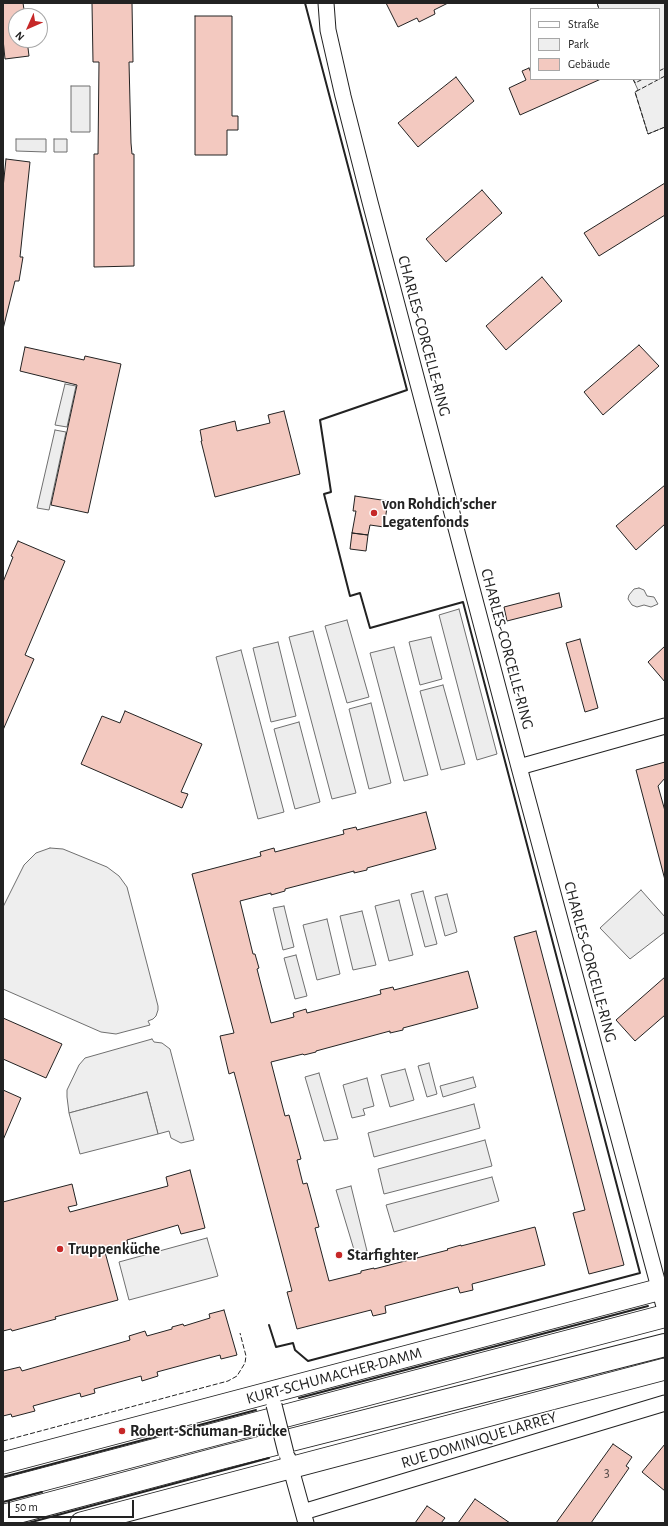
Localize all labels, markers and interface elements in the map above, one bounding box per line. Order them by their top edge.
north arrow [8,8,48,48]
legend [530,8,660,80]
text: Straße [568,18,599,30]
text: N [13,30,26,43]
text: Park [568,38,589,50]
text: Gebäude [568,58,610,70]
street label: CHARLES-CORCELLE-RING [393,253,455,419]
place label: von Rohdich'scher Legatenfonds [382,494,496,532]
marker: von Rohdich'scher Legatenfonds [369,508,379,518]
street label: CHARLES-CORCELLE-RING [476,566,538,732]
street label: CHARLES-CORCELLE-RING [559,879,621,1045]
place label: Truppenküche [68,1239,160,1259]
marker: Truppenküche [55,1244,65,1254]
place label: Starfighter [347,1245,418,1265]
marker: Starfighter [334,1250,344,1260]
street label: KURT-SCHUMACHER-DAMM [244,1343,424,1409]
street label: RUE DOMINIQUE LARREY [399,1407,559,1473]
place label: Robert-Schuman-Brücke [130,1421,287,1441]
marker: Robert-Schuman-Brücke [117,1426,127,1436]
house number: 3 [604,1465,610,1481]
scale bar [10,1492,136,1518]
text: 50 m [15,1501,38,1513]

